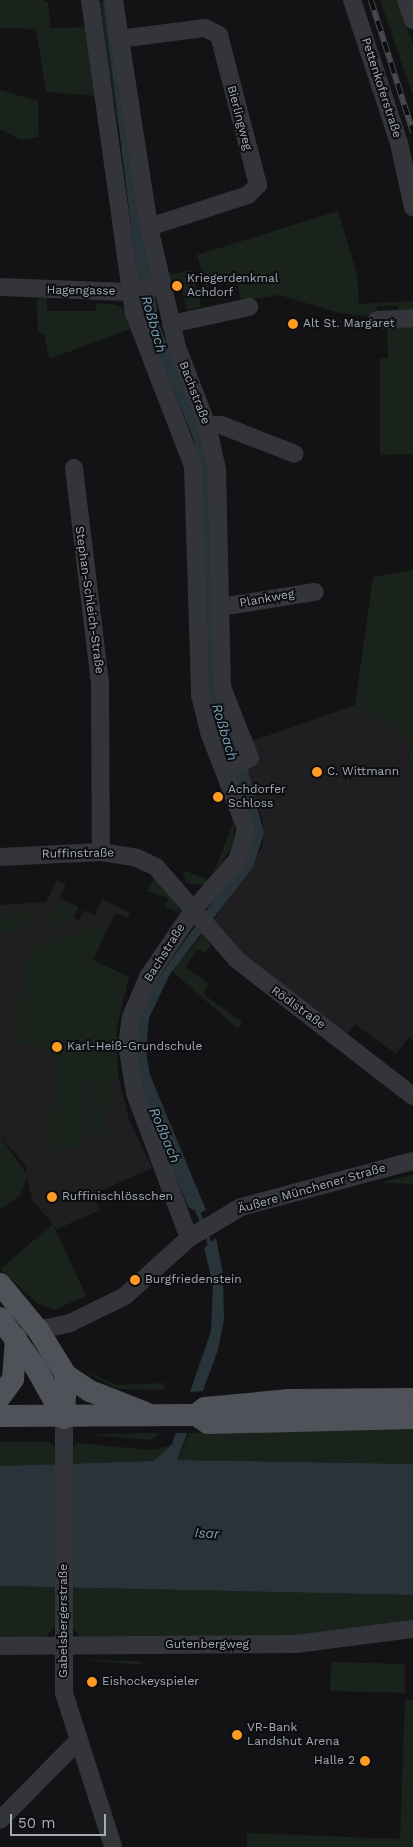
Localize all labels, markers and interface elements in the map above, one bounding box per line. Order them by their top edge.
street label: Pettenkoferstraße [358,36,404,140]
street label: Bierlingweg [223,84,255,152]
place label: Kriegerdenkmal Achdorf [187,272,278,300]
marker: Kriegerdenkmal Achdorf [171,280,183,292]
street label: Hagengasse [46,283,116,299]
water label: Roßbach [138,294,170,354]
place label: Alt St. Margaret [303,317,395,331]
marker: Alt St. Margaret [287,318,299,330]
street label: Bachstraße [175,360,213,426]
street label: Stephan-Schleich-Straße [72,525,106,675]
street label: Plankweg [239,587,295,611]
water label: Roßbach [208,702,242,762]
place label: C. Wittmann [327,765,400,779]
marker: C. Wittmann [311,766,323,778]
place label: Achdorfer Schloss [228,783,286,811]
marker: Achdorfer Schloss [212,791,224,803]
street label: Ruffinstraße [42,846,114,862]
street label: Bachstraße [141,921,189,985]
street label: Rödlstraße [268,984,328,1032]
place label: Karl-Heiß-Grundschule [67,1040,202,1054]
marker: Karl-Heiß-Grundschule [51,1041,63,1053]
water label: Roßbach [146,1105,184,1165]
street label: Äußere Münchener Straße [236,1161,388,1217]
place label: Ruffinischlösschen [62,1190,173,1204]
marker: Ruffinischlösschen [46,1191,58,1203]
place label: Burgfriedenstein [145,1273,242,1287]
marker: Burgfriedenstein [129,1274,141,1286]
water label: Isar [194,1524,220,1542]
street label: Gabelsbergerstraße [57,1564,71,1678]
street label: Gutenbergweg [165,1638,249,1652]
place label: Eishockeyspieler [102,1675,199,1689]
marker: Eishockeyspieler [86,1676,98,1688]
place label: VR-Bank Landshut Arena [247,1721,340,1749]
marker: VR-Bank Landshut Arena [231,1729,243,1741]
place label: Halle 2 [314,1754,355,1768]
marker: Halle 2 [359,1755,371,1767]
scale bar [12,1804,109,1836]
text: 50 m [18,1814,55,1832]

